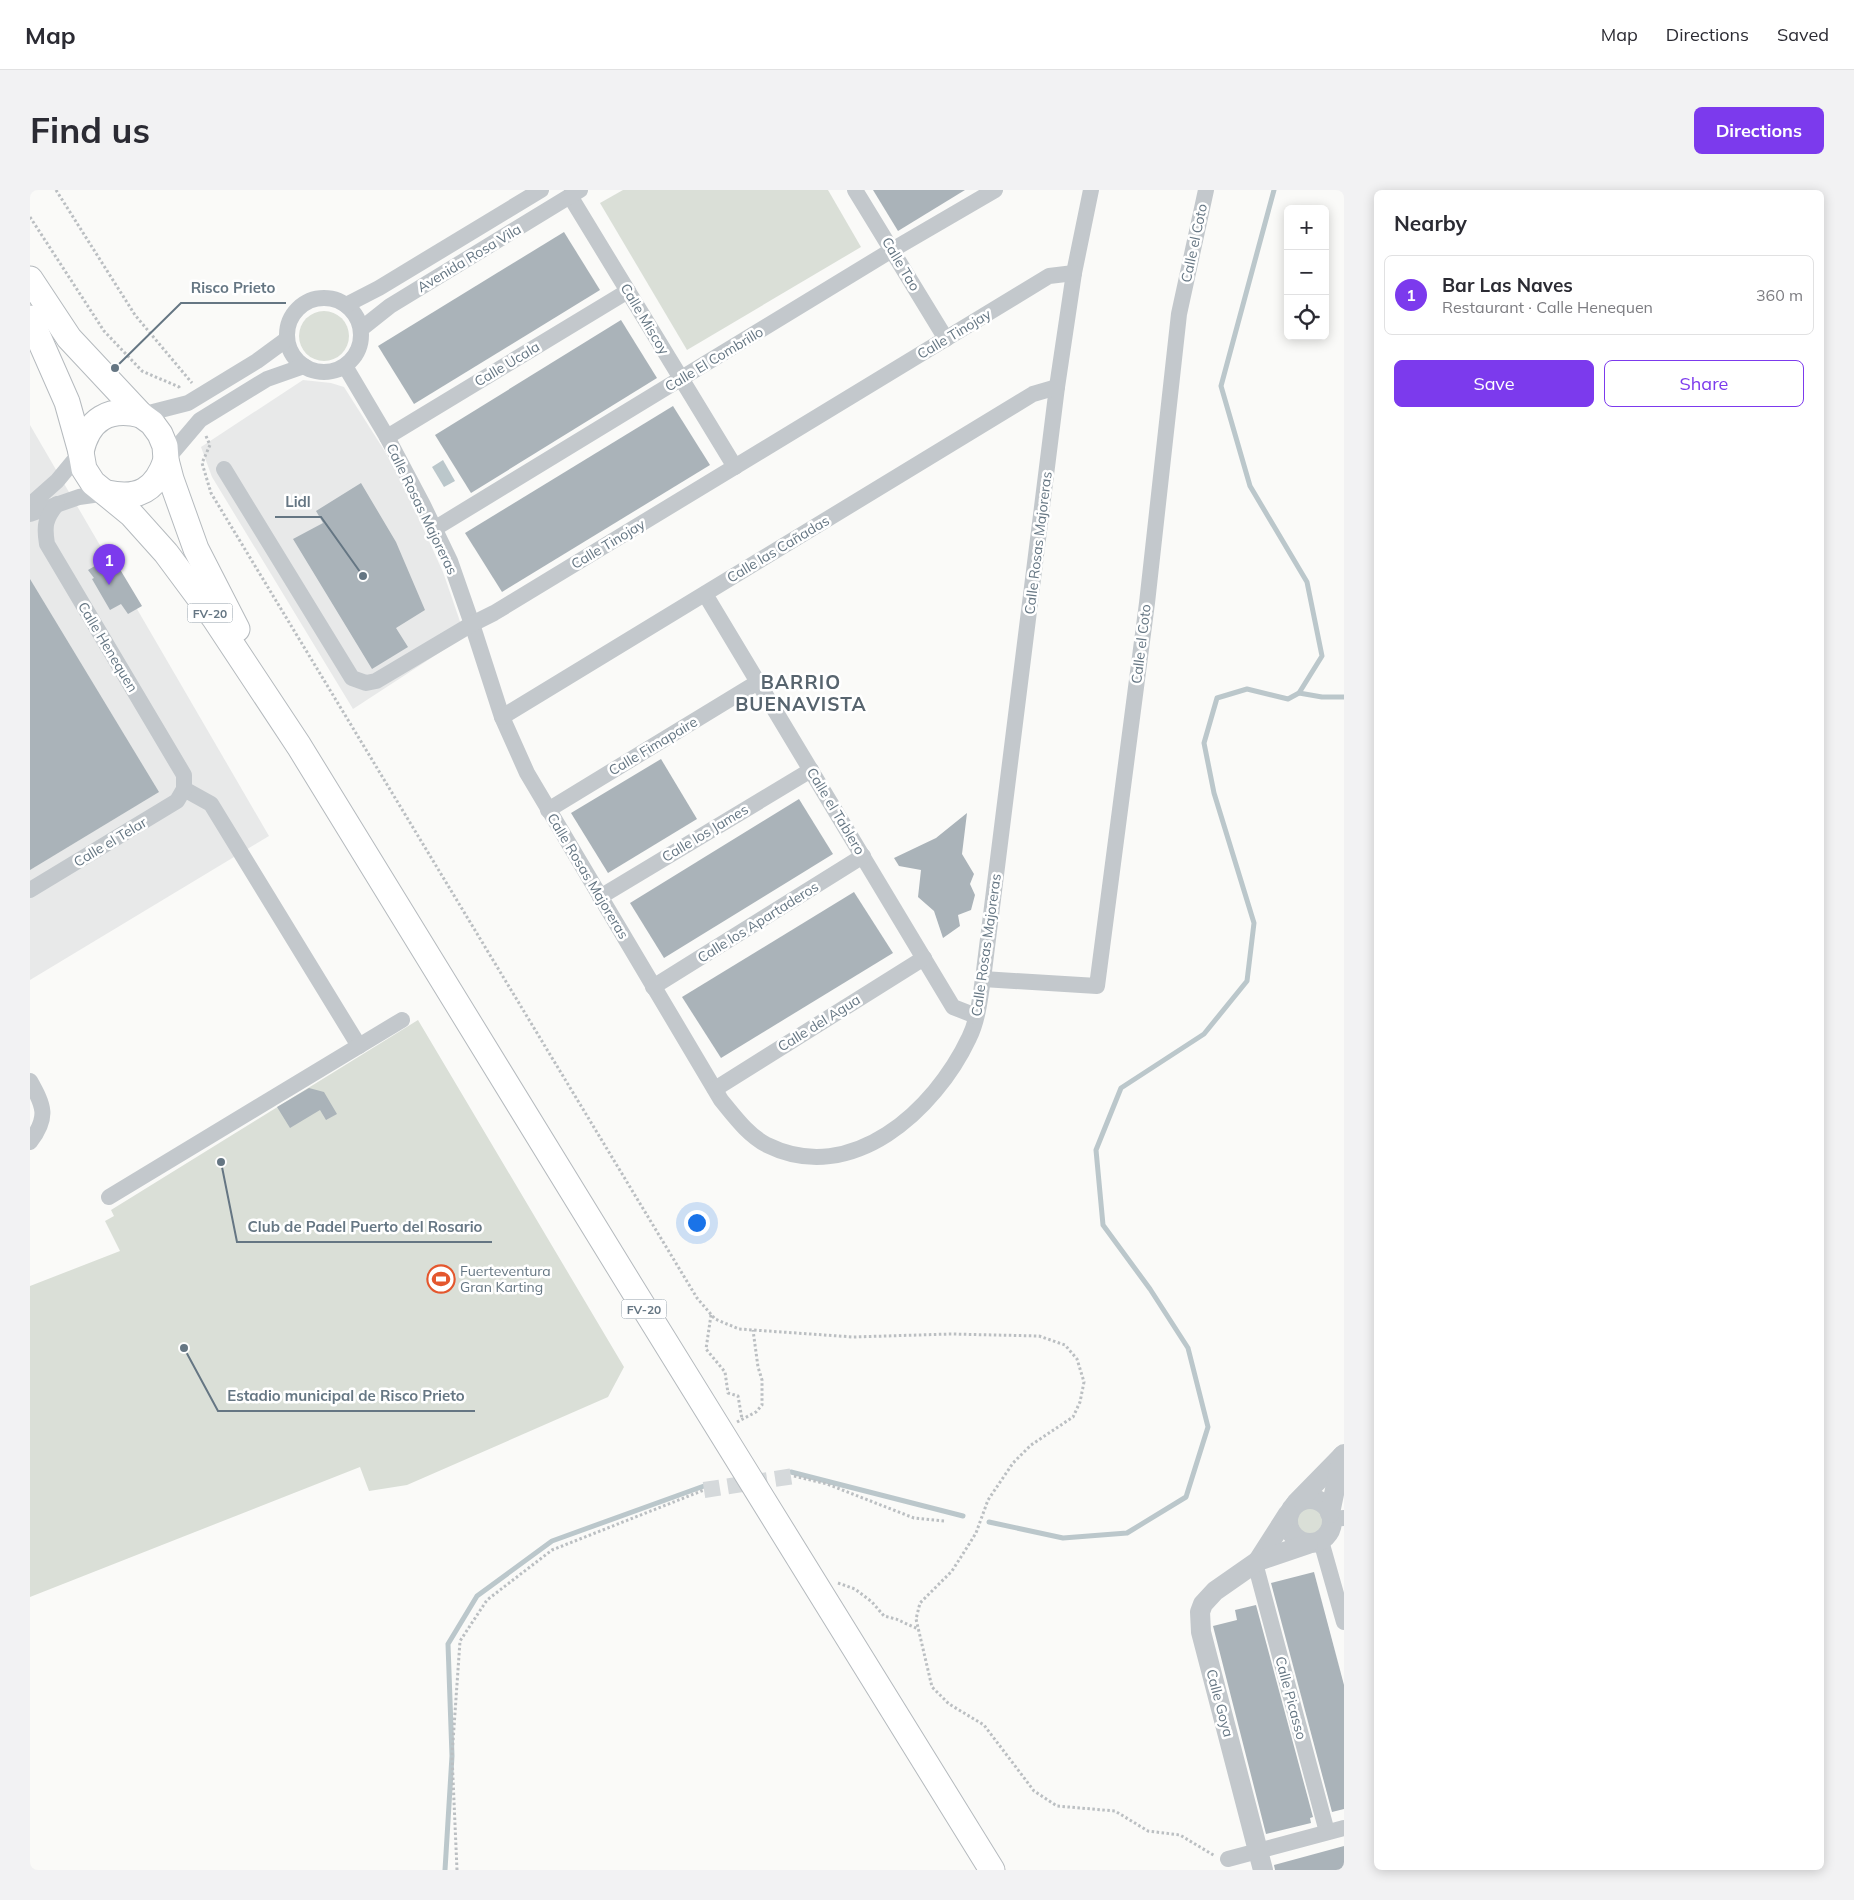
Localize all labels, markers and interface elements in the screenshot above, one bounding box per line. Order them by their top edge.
text: Map [25,20,76,50]
text: Map [1601,23,1638,46]
text: Directions [1666,23,1749,46]
text: Saved [1777,23,1829,46]
button: Directions [1694,107,1824,154]
text: Find us [30,108,150,152]
street label: Calle el Coto [1177,202,1211,284]
map controls [1284,205,1329,340]
button: + [1284,205,1329,250]
text: Nearby [1394,210,1467,236]
street label: Avenida Rosa Vila [414,220,524,296]
street label: Calle Tao [878,234,924,294]
button: − [1284,250,1329,295]
callout: Risco Prieto [181,273,286,303]
text: Bar Las Naves [1442,273,1573,297]
text: Risco Prieto [191,278,275,297]
street label: Calle Miscoy [617,280,674,358]
text: 1 [1406,285,1416,305]
text: 360 m [1756,285,1803,305]
button: locate [1284,295,1329,340]
text: Restaurant · Calle Henequen [1442,297,1653,317]
street label: Calle Tinojay [914,305,995,363]
street label: Calle El Combrillo [661,323,767,395]
street label: Calle Ucala [471,338,543,390]
button: Save [1394,360,1594,407]
button: Share [1604,360,1804,407]
street label: Calle Rosas Majoreras [382,440,462,578]
street label: Calle Rosas Majoreras [1020,470,1056,615]
callout: Lidl [275,487,321,517]
text: Lidl [285,492,311,511]
street label: Calle las Cañadas [724,511,832,587]
street label: Calle Tinojay [568,515,649,573]
pin: 1 [93,544,125,585]
street label: Calle Henequen [74,599,142,695]
road number: FV-20 [188,603,232,622]
street label: Calle el Coto [1127,603,1155,685]
district label: BARRIO BUENAVISTA [735,670,867,716]
street label: Calle Fimapaire [605,712,701,780]
street label: Calle el Tablero [803,764,869,858]
street label: Calle los James [659,800,751,866]
street label: Calle Rosas Majoreras [543,810,633,942]
street label: Calle el Telar [70,813,151,871]
street label: Calle Rosas Majoreras [967,872,1005,1017]
street label: Calle los Apartaderos [694,877,822,967]
street label: Calle del Agua [774,991,864,1055]
your location [684,1210,710,1236]
callout: Club de Padel Puerto del Rosario [237,1212,492,1242]
text: Club de Padel Puerto del Rosario [248,1217,483,1236]
place label: Fuerteventura Gran Karting [460,1262,551,1296]
sports icon: Fuerteventura Gran Karting [426,1264,456,1294]
road number: FV-20 [622,1300,666,1318]
callout: Estadio municipal de Risco Prieto [218,1381,475,1411]
text: Estadio municipal de Risco Prieto [227,1386,465,1405]
street label: Calle Picasso [1271,1654,1311,1742]
street label: Calle Goya [1202,1667,1238,1739]

